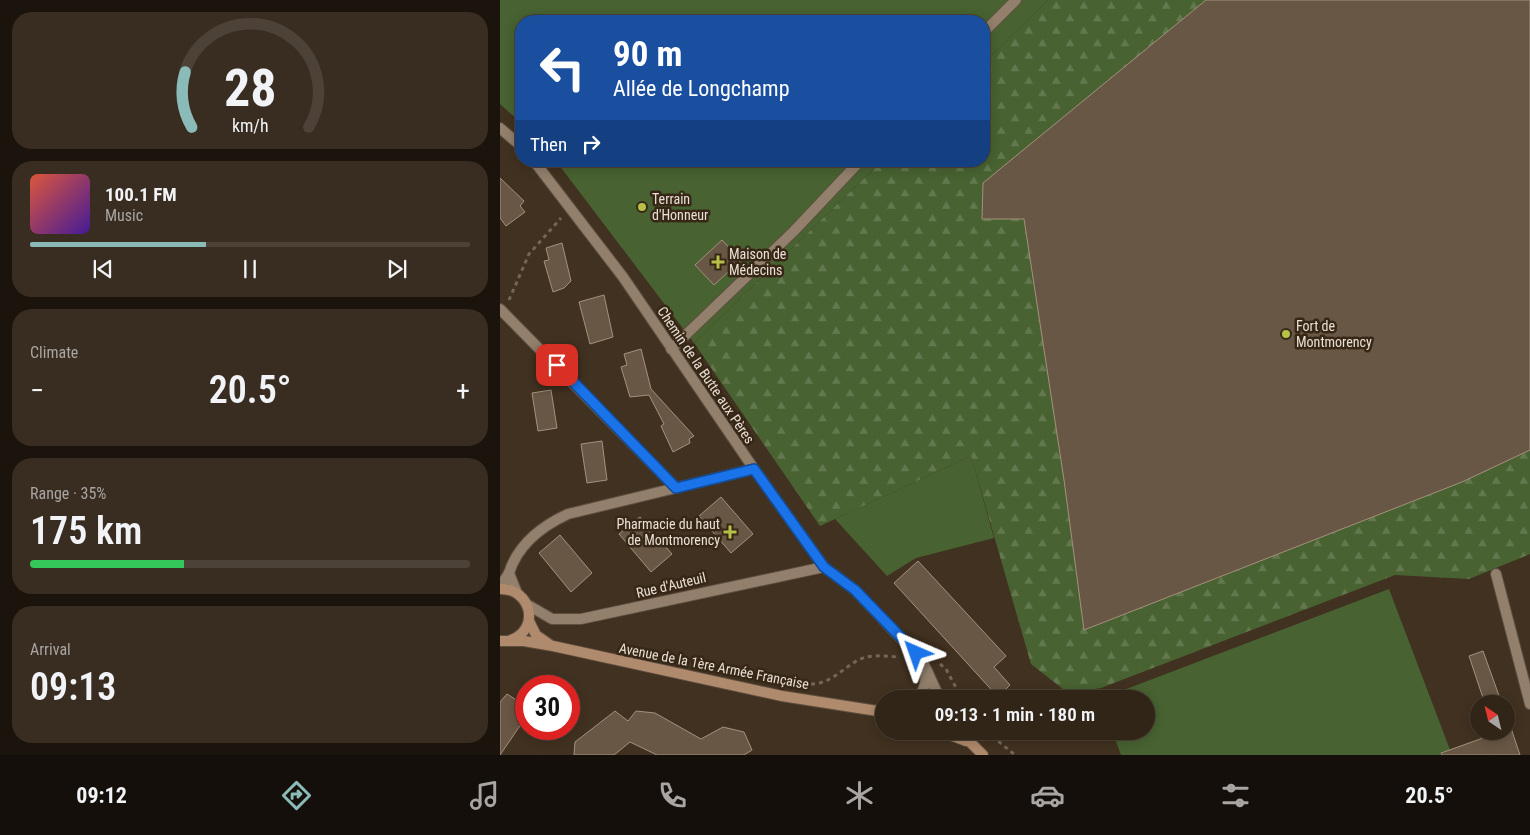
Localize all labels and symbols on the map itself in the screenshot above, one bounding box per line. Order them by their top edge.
place label: Terrain d'Honneur [652,191,708,223]
marker: Terrain d'Honneur [636,201,648,213]
place label: Maison de Médecins [729,246,787,278]
marker: Maison de Médecins [711,255,725,269]
street label: Chemin de la Butte aux Pères [654,304,758,446]
place label: Fort de Montmorency [1296,318,1372,350]
marker: Fort de Montmorency [1280,328,1292,340]
pin [536,344,578,386]
place label: Pharmacie du haut de Montmorency [617,516,720,548]
marker: Pharmacie du haut de Montmorency [724,526,736,538]
street label: Rue d'Auteuil [635,569,707,601]
position arrow [889,626,941,678]
street label: Avenue de la 1ère Armée Française [618,640,811,692]
speed limit sign: 30 [515,675,580,740]
north arrow [1470,695,1515,740]

